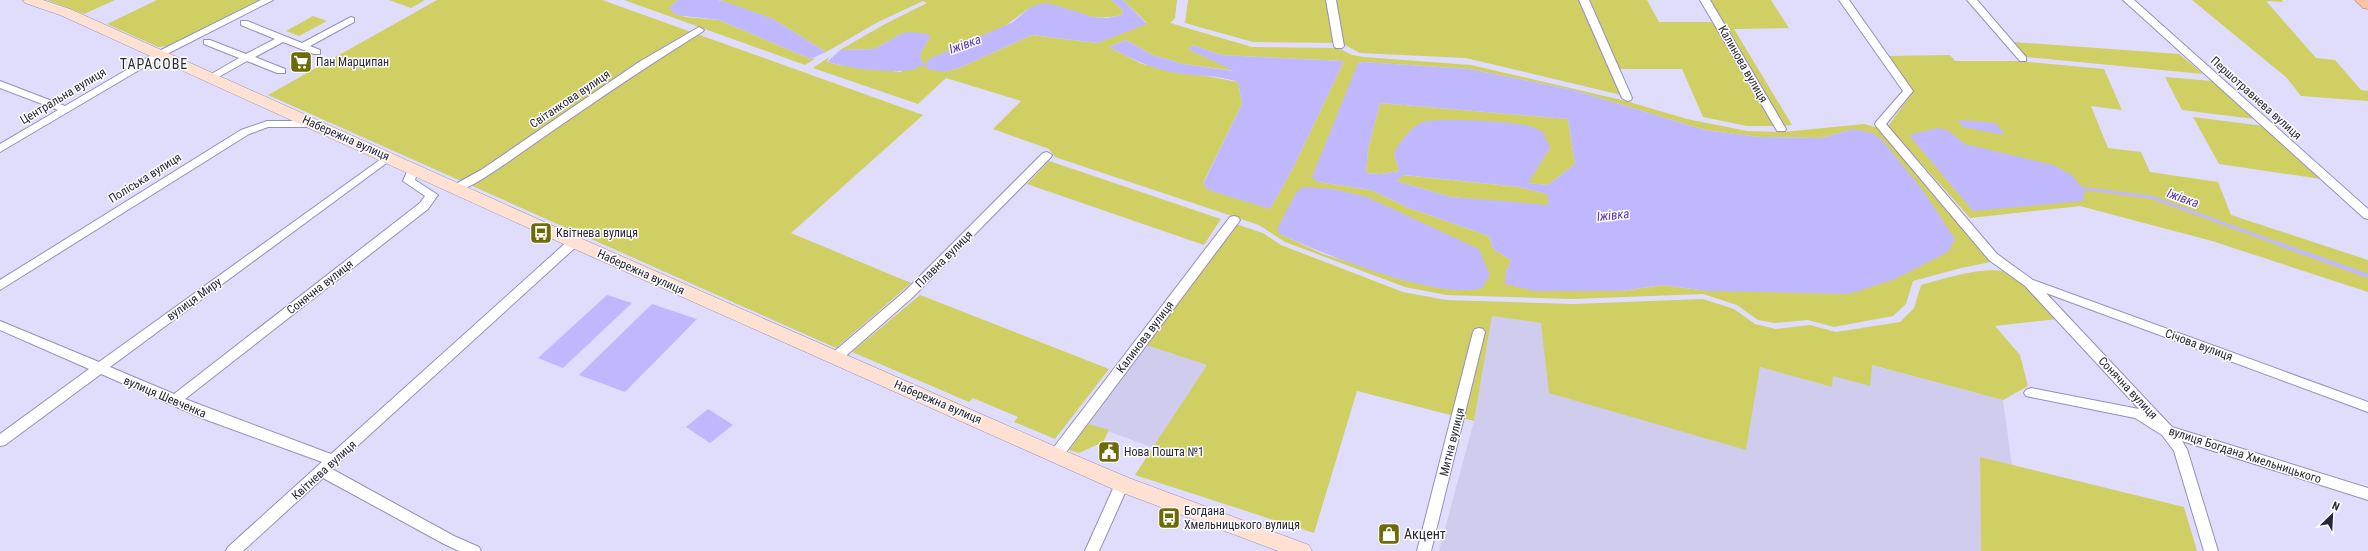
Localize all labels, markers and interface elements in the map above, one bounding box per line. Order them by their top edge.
street label: Калинова вулиця [1715,23,1771,105]
water label: Іжівка [947,31,983,57]
supermarket icon: Пан Марципан [288,49,314,75]
street label: Першотравнева вулиця [2208,53,2304,143]
place label: Пан Марципан [316,55,389,69]
district label: ТАРАСОВЕ [120,56,188,72]
street label: Центральна вулиця [17,65,109,127]
street label: Світанкова вулиця [527,67,613,131]
street label: Набережна вулиця [300,113,392,163]
street label: Поліська вулиця [106,150,184,206]
water label: Іжівка [2165,185,2201,211]
water label: Іжівка [1596,206,1630,224]
bus stop icon: Квітнева вулиця [528,220,554,246]
place label: Квітнева вулиця [556,226,638,240]
street label: Плавна вулиця [913,228,975,290]
street label: Набережна вулиця [595,247,687,297]
street label: Сонячна вулиця [284,257,356,317]
street label: вулиця Миру [164,275,224,323]
street label: Калинова вулиця [1113,298,1177,376]
street label: Січова вулиця [2163,326,2235,364]
street label: Сонячна вулиця [2096,354,2160,422]
street label: вулиця Шевченка [122,373,209,421]
street label: Набережна вулиця [892,377,984,427]
street label: Митна вулиця [1437,406,1467,478]
street label: вулиця Богдана Хмельницького [2167,424,2323,486]
street label: Квітнева вулиця [289,437,359,503]
public building icon: Нова Пошта №1 [1096,439,1122,465]
place label: Нова Пошта №1 [1124,445,1204,459]
north arrow [2312,495,2352,535]
text: N [2330,499,2342,514]
place label: Богдана Хмельницького вулиця [1184,504,1300,532]
bus stop icon: Богдана Хмельницького вулиця [1156,505,1182,531]
shop icon: Акцент [1376,521,1402,547]
place label: Акцент [1404,526,1446,542]

